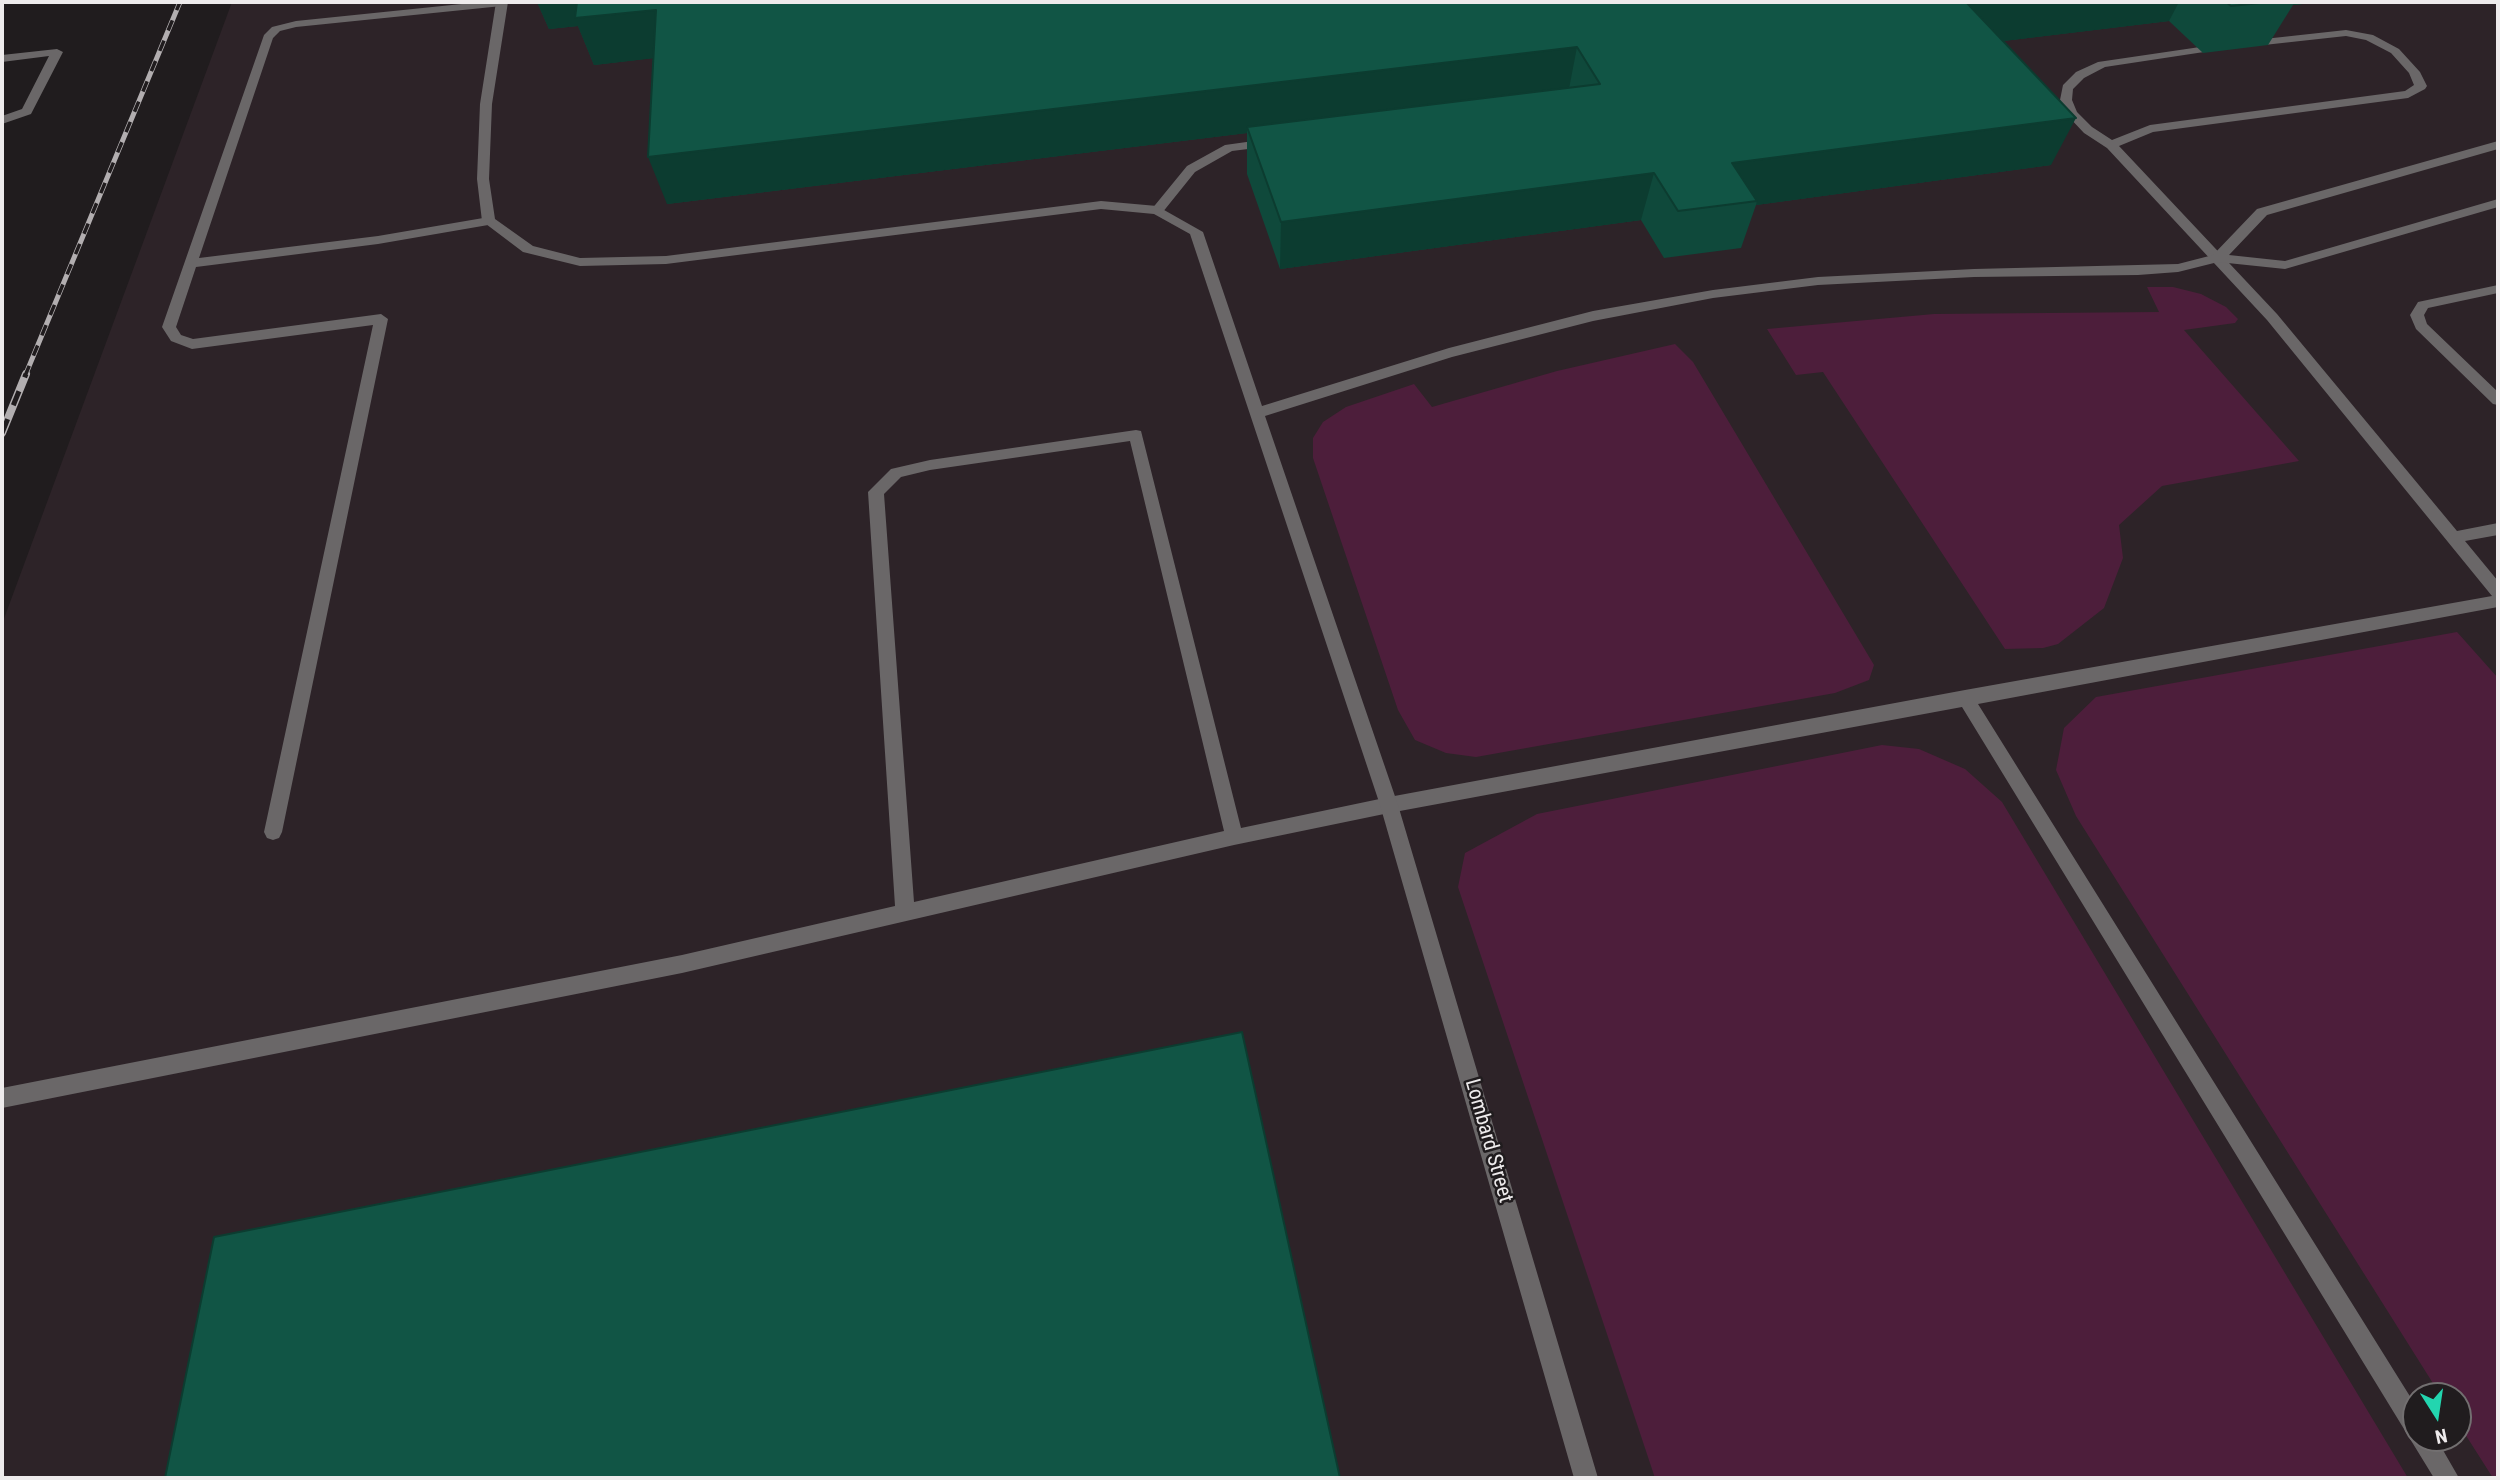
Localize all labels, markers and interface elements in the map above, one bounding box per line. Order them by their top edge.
street label: Lombard Street [1458,1076,1518,1206]
north arrow [2402,1382,2472,1452]
text: N [2433,1424,2449,1449]

